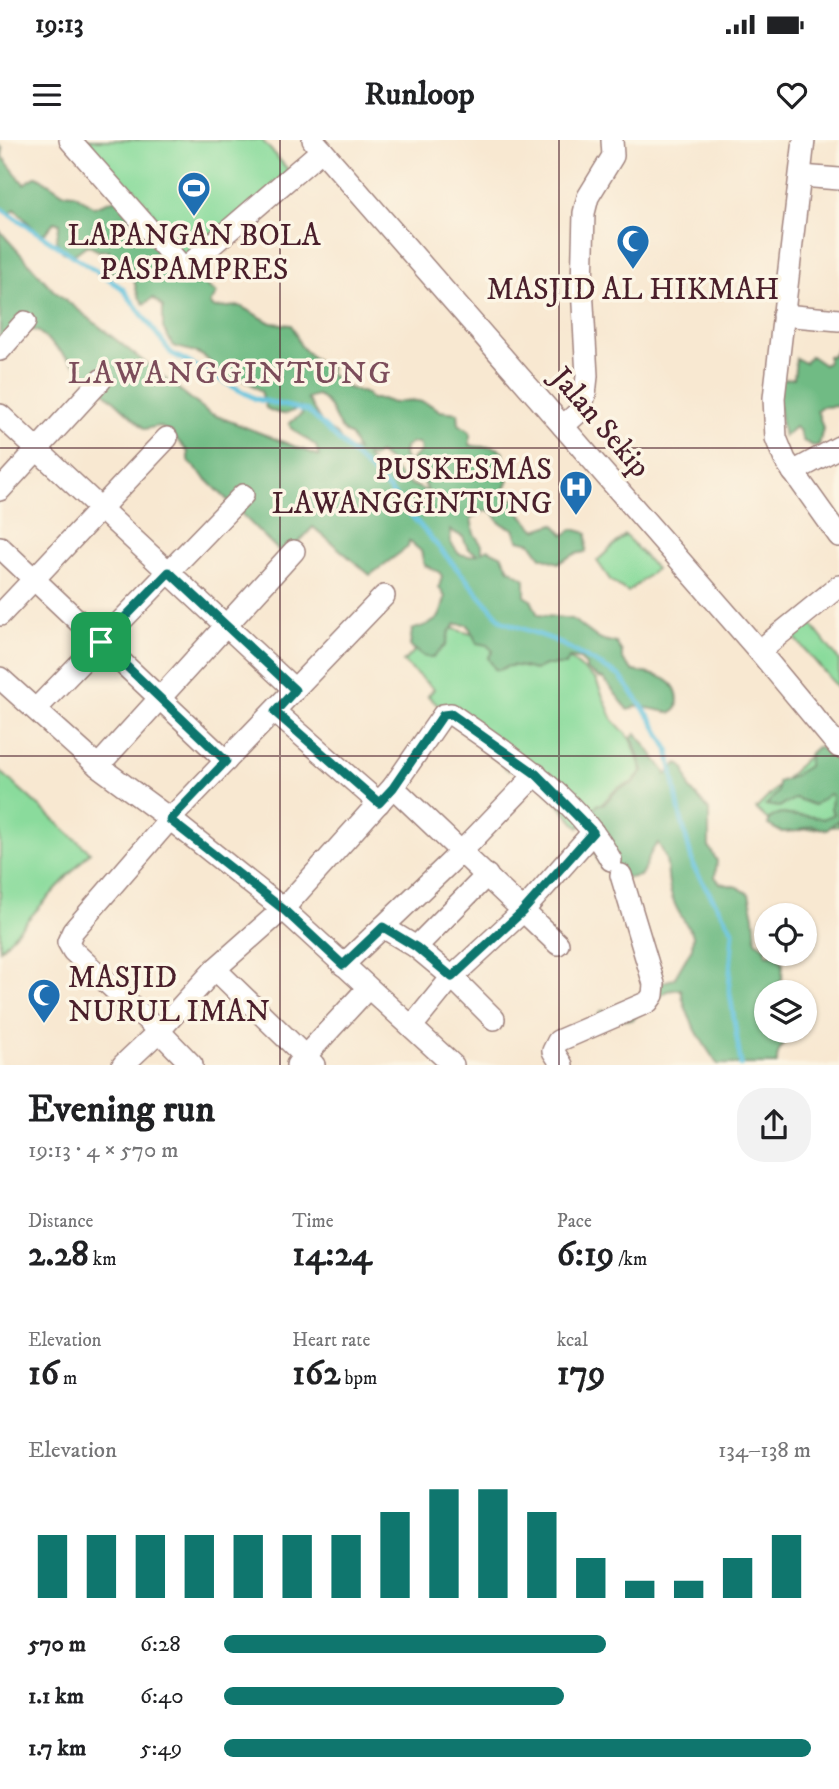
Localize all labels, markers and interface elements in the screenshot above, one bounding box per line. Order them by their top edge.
text: 19:13 [35,8,83,41]
text: Runloop [364,75,475,115]
icon: menu [28,76,66,114]
icon: heart [773,76,811,114]
sports icon: LAPANGAN BOLA PASPAMPRES [175,169,213,218]
place label: LAPANGAN BOLA PASPAMPRES [67,218,322,289]
mosque icon: MASJID AL HIKMAH [614,222,652,271]
place label: MASJID AL HIKMAH [487,272,780,309]
district label: LAWANGGINTUNG [67,354,393,394]
street label: Jalan Sekip [540,358,658,486]
place label: PUSKESMAS LAWANGGINTUNG [272,452,552,523]
hospital icon: PUSKESMAS LAWANGGINTUNG [557,468,595,517]
pin [71,612,131,672]
icon: arrive [82,623,120,661]
map controls [754,903,817,1043]
button: locate [754,903,817,966]
place label: MASJID NURUL IMAN [68,960,270,1031]
mosque icon: MASJID NURUL IMAN [25,976,63,1025]
button: layers [754,980,817,1043]
text: Evening run [28,1086,215,1134]
button: share [737,1088,811,1162]
text: 19:13 · 4 × 570 m [28,1136,178,1165]
text: Distance [28,1210,93,1233]
text: Time [292,1210,334,1233]
text: Pace [557,1210,592,1233]
text: 2.28 [28,1233,89,1277]
text: 14:24 [292,1233,372,1277]
text: 6:19 [557,1233,614,1277]
text: km [89,1248,117,1271]
text: /km [614,1248,647,1271]
text: Elevation [28,1329,102,1352]
text: Heart rate [292,1329,370,1352]
text: kcal [557,1329,588,1352]
text: 16 [28,1352,59,1396]
text: 162 [292,1352,340,1396]
text: 179 [557,1352,605,1396]
text: m [59,1367,77,1390]
text: bpm [340,1367,377,1390]
text: Elevation [28,1436,117,1465]
text: 134–138 m [718,1436,811,1465]
text: 570 m [28,1630,86,1659]
text: 6:28 [140,1630,181,1659]
text: 1.1 km [28,1682,84,1711]
text: 6:40 [140,1682,184,1711]
text: 1.7 km [28,1734,86,1763]
text: 5:49 [140,1734,182,1763]

